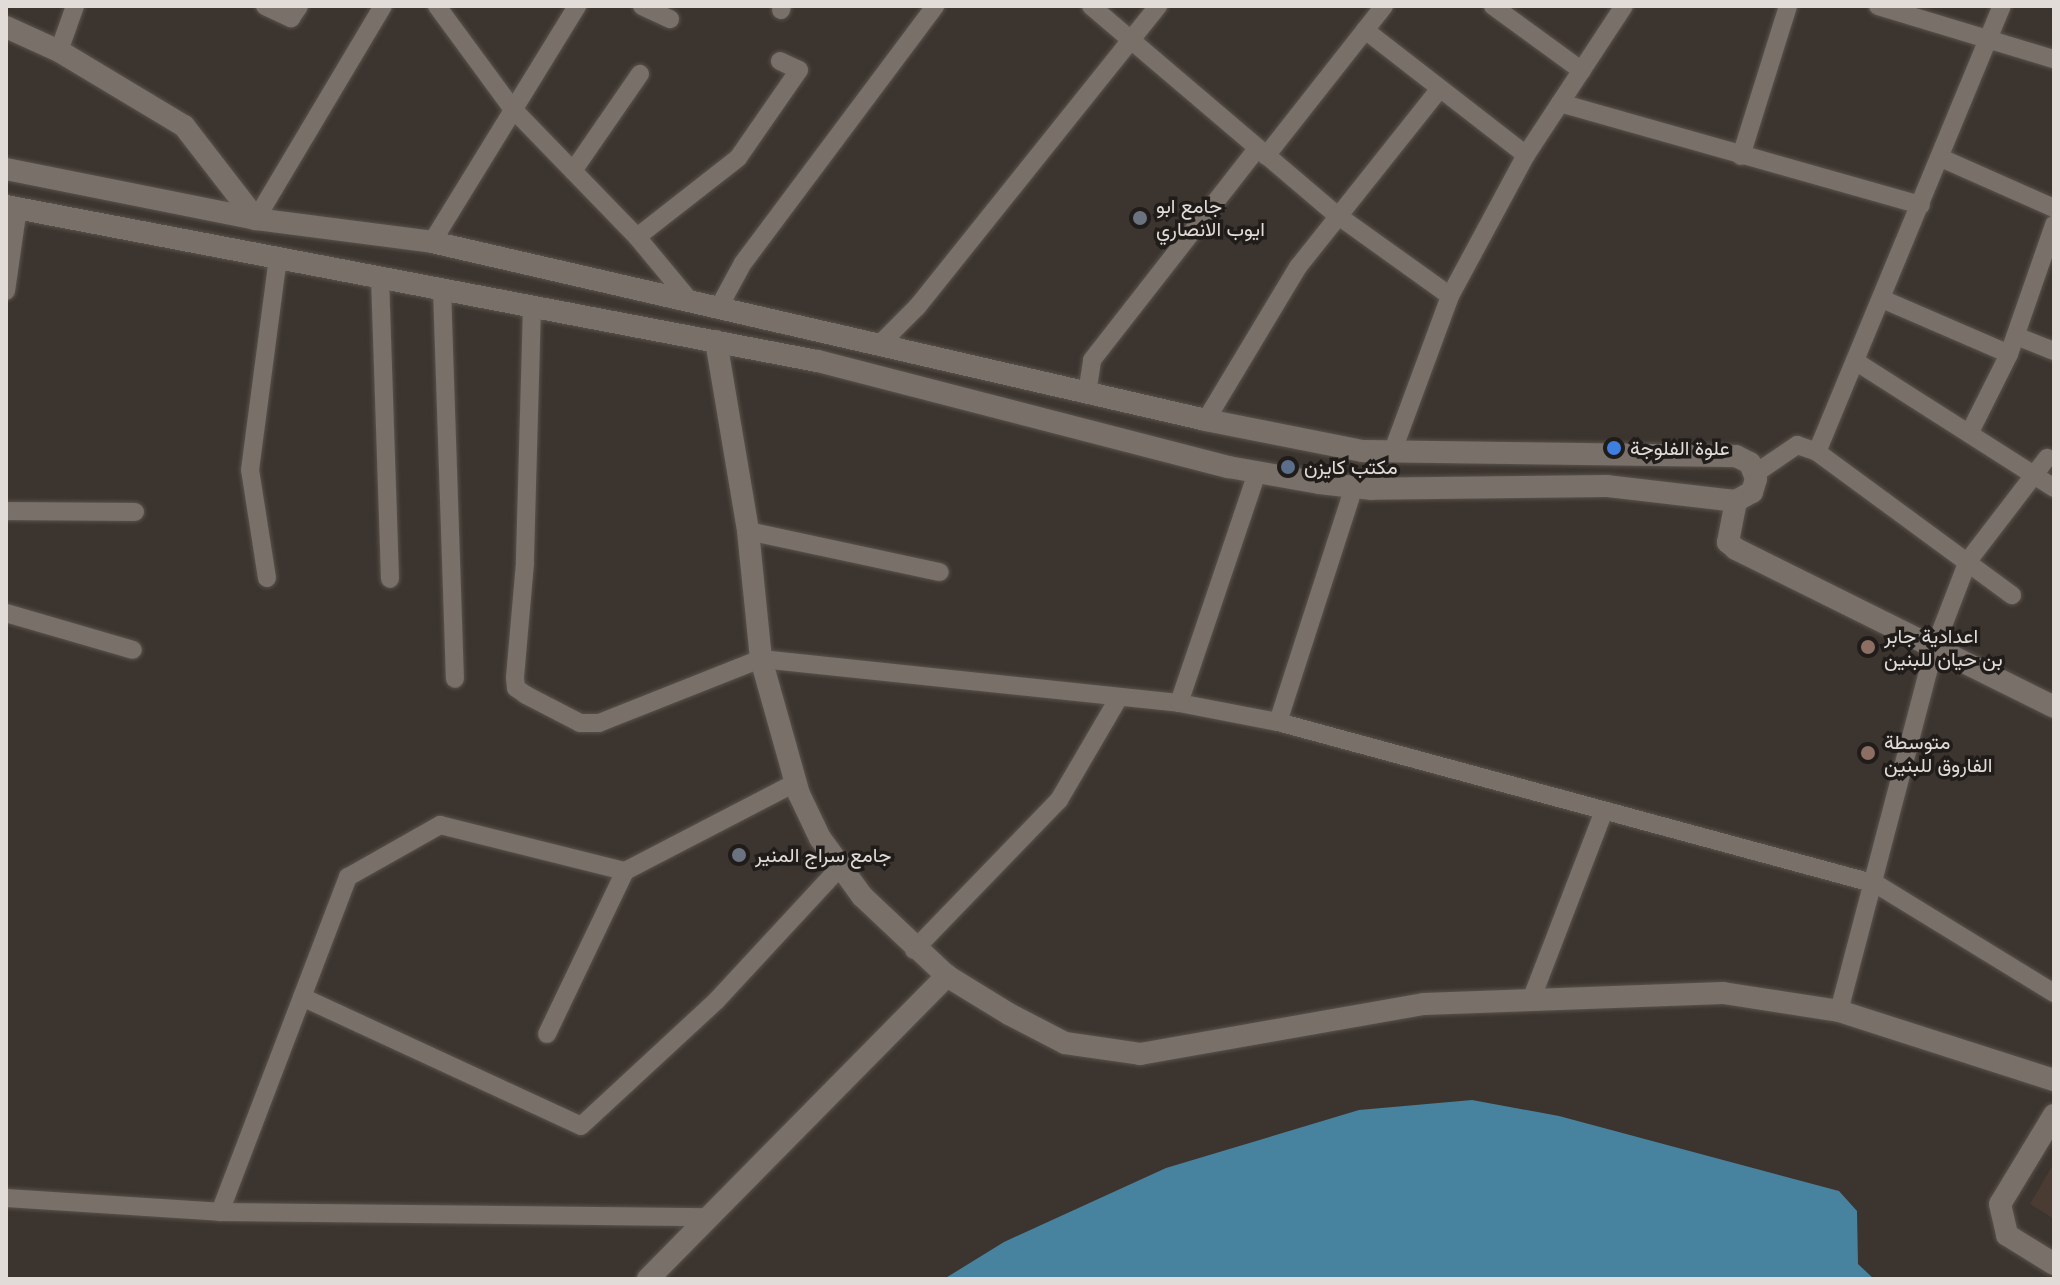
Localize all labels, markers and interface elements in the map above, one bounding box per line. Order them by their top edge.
place label: جامع ابو ايوب الانصاري [1156,194,1265,241]
marker: جامع ابو ايوب الانصاري [1131,209,1149,227]
place label: علوة الفلوجة [1630,436,1730,460]
marker: علوة الفلوجة [1605,439,1623,457]
place label: مكتب كايزن [1304,455,1398,479]
marker: مكتب كايزن [1279,458,1297,476]
place label: اعدادية جابر بن حيان للبنين [1884,624,2003,671]
marker: اعدادية جابر بن حيان للبنين [1859,638,1877,656]
place label: متوسطة الفاروق للبنين [1884,730,1992,777]
marker: متوسطة الفاروق للبنين [1859,744,1877,762]
place label: جامع سراج المنير [755,843,891,867]
marker: جامع سراج المنير [730,846,748,864]

